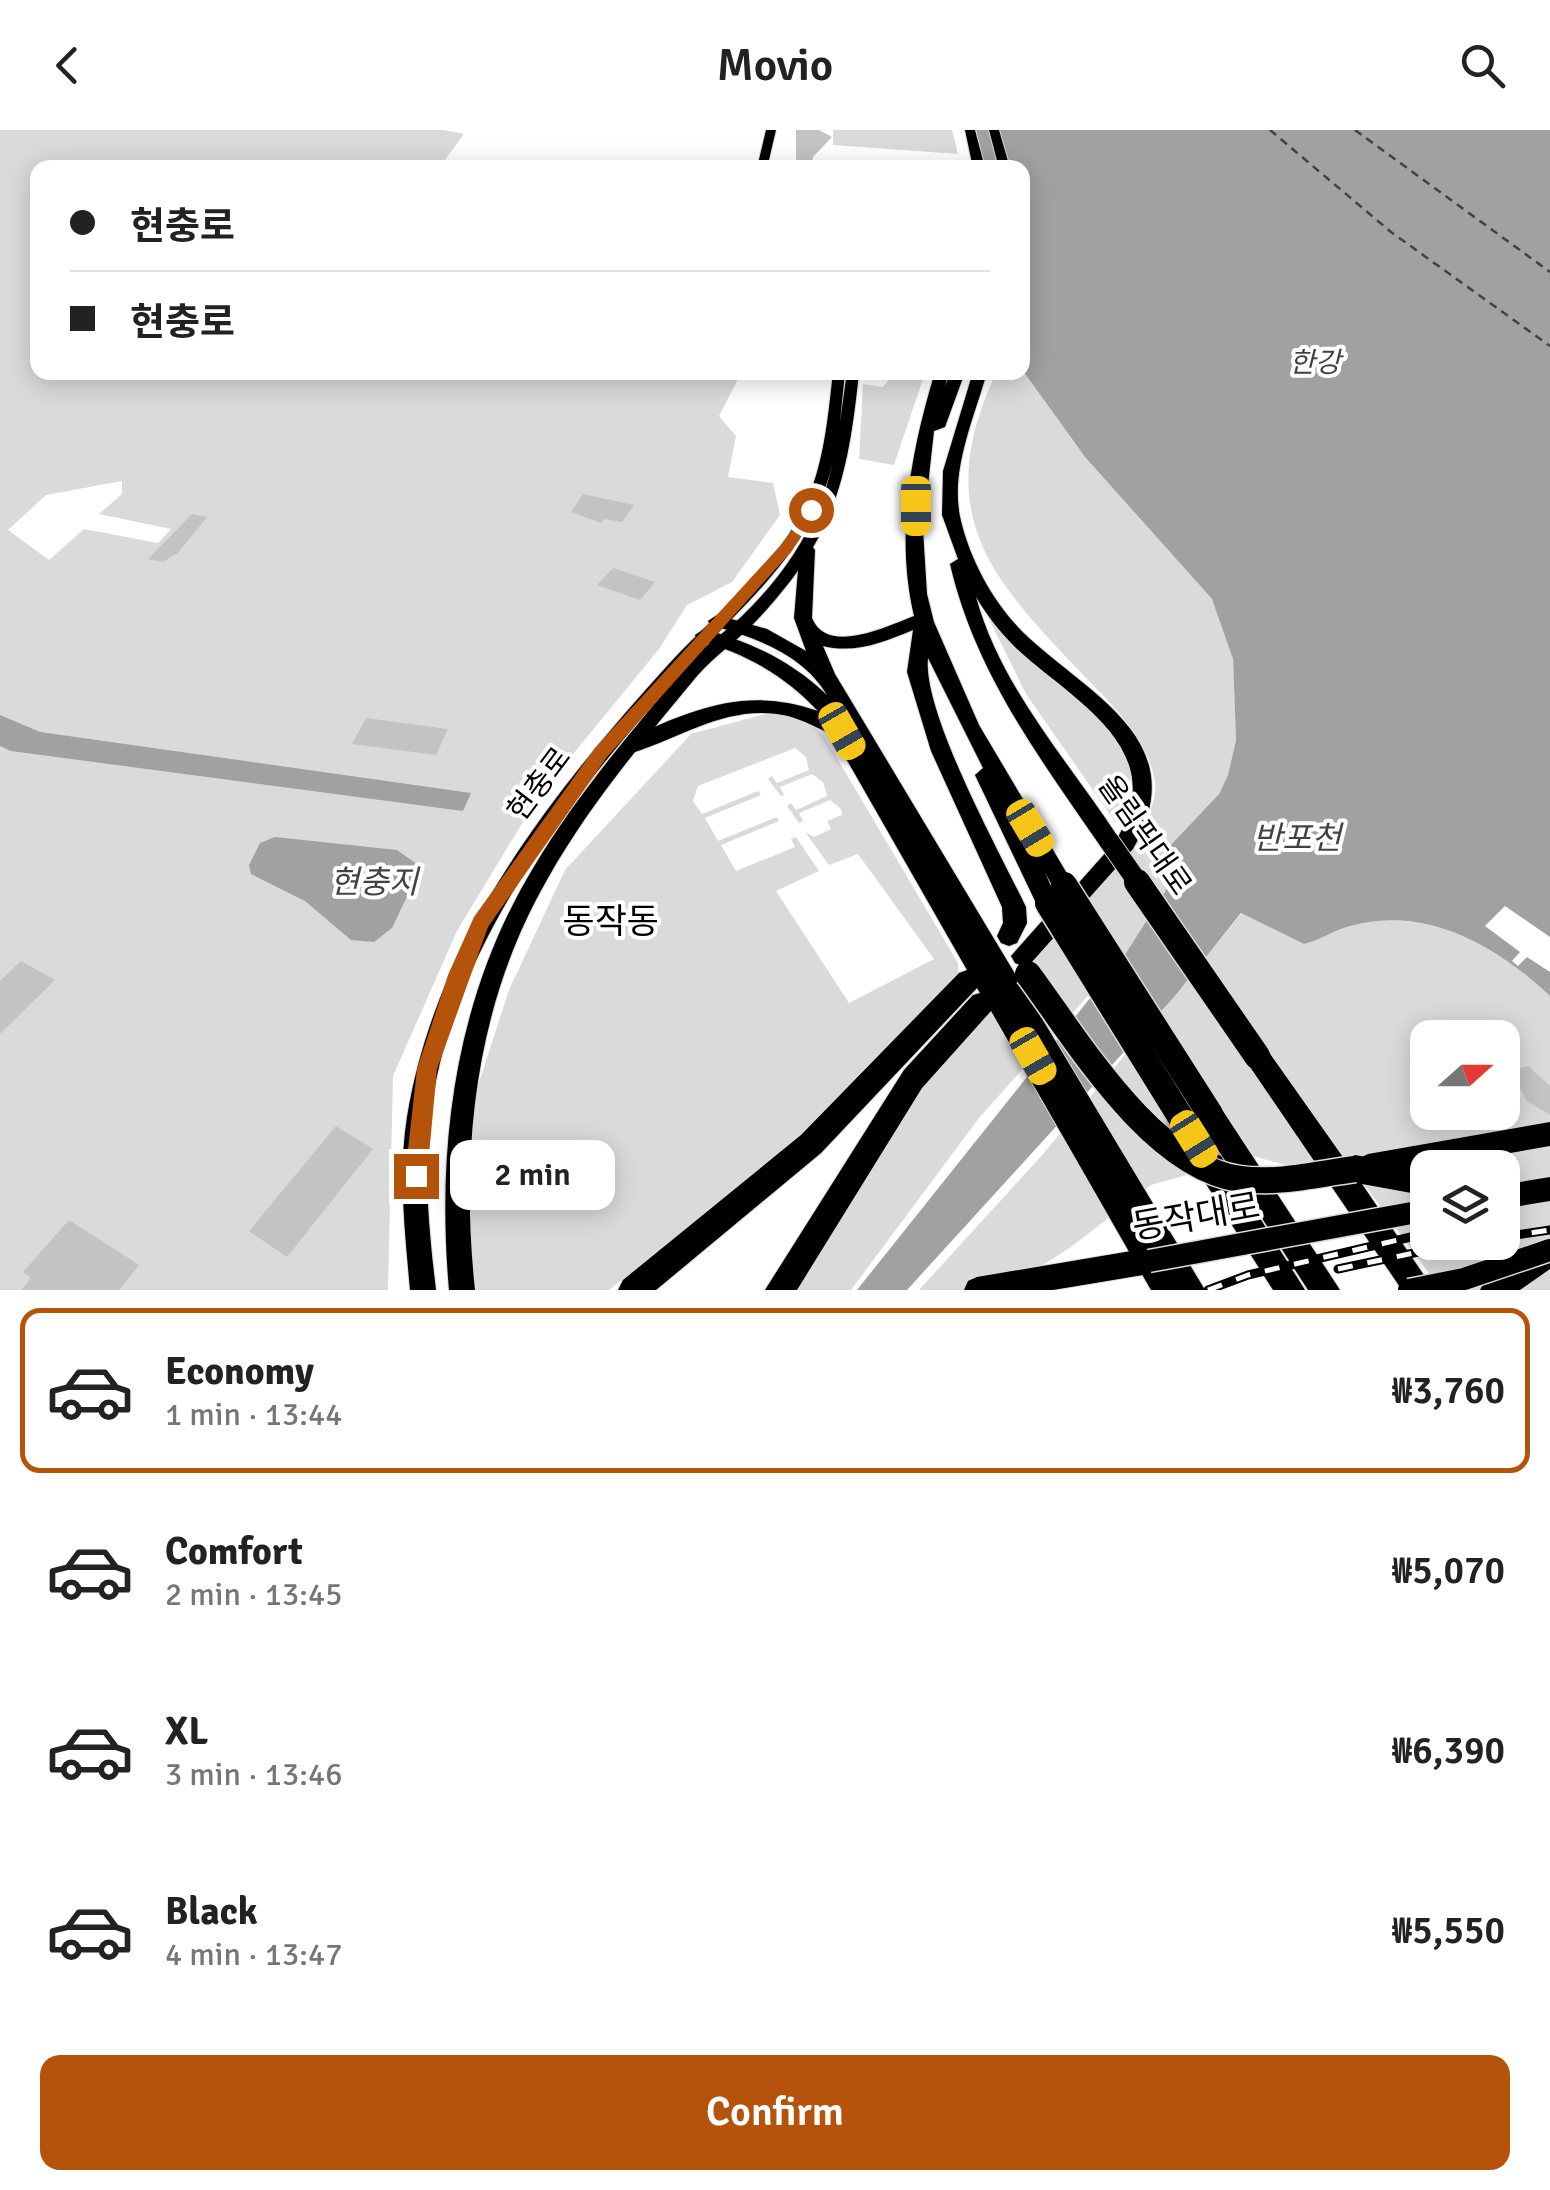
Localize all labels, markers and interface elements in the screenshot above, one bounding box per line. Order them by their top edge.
icon: back [40,38,95,93]
text: Movio [717,38,833,93]
icon: search [1455,38,1510,93]
text: 현충로 [130,203,235,250]
text: 현충로 [130,299,235,346]
water label: 한강 [1289,346,1344,380]
car [901,476,931,536]
route start [789,488,834,533]
car [814,698,870,764]
street label: 현충로 [500,740,579,829]
street label: 올림픽대로 [1090,768,1199,902]
car [1002,795,1058,861]
water label: 반포천 [1253,819,1345,858]
water label: 현충지 [330,863,421,902]
district label: 동작동 [563,900,659,943]
north arrow [1410,1020,1520,1130]
map controls [1410,1020,1520,1260]
car [1005,1023,1061,1089]
car [1165,1106,1223,1172]
callout: 2 min [451,1141,616,1211]
button: layers [1410,1150,1520,1260]
route end [394,1154,439,1199]
text: 2 min [494,1155,571,1194]
street label: 동작대로 [1129,1184,1263,1249]
icon: car [45,1346,135,1436]
text: Economy [165,1348,314,1395]
text: ₩3,760 [1392,1367,1505,1414]
text: 1 min · 13:44 [165,1395,343,1434]
icon: car [45,1526,135,1616]
text: Comfort [165,1528,303,1575]
text: ₩5,070 [1392,1547,1505,1594]
text: 2 min · 13:45 [165,1575,343,1614]
icon: car [45,1706,135,1796]
text: XL [165,1708,208,1755]
text: ₩6,390 [1392,1727,1505,1774]
text: 3 min · 13:46 [165,1755,343,1794]
icon: car [45,1886,135,1976]
text: Black [165,1888,258,1935]
text: ₩5,550 [1392,1907,1505,1954]
text: 4 min · 13:47 [165,1935,343,1974]
button: Confirm [40,2055,1510,2170]

